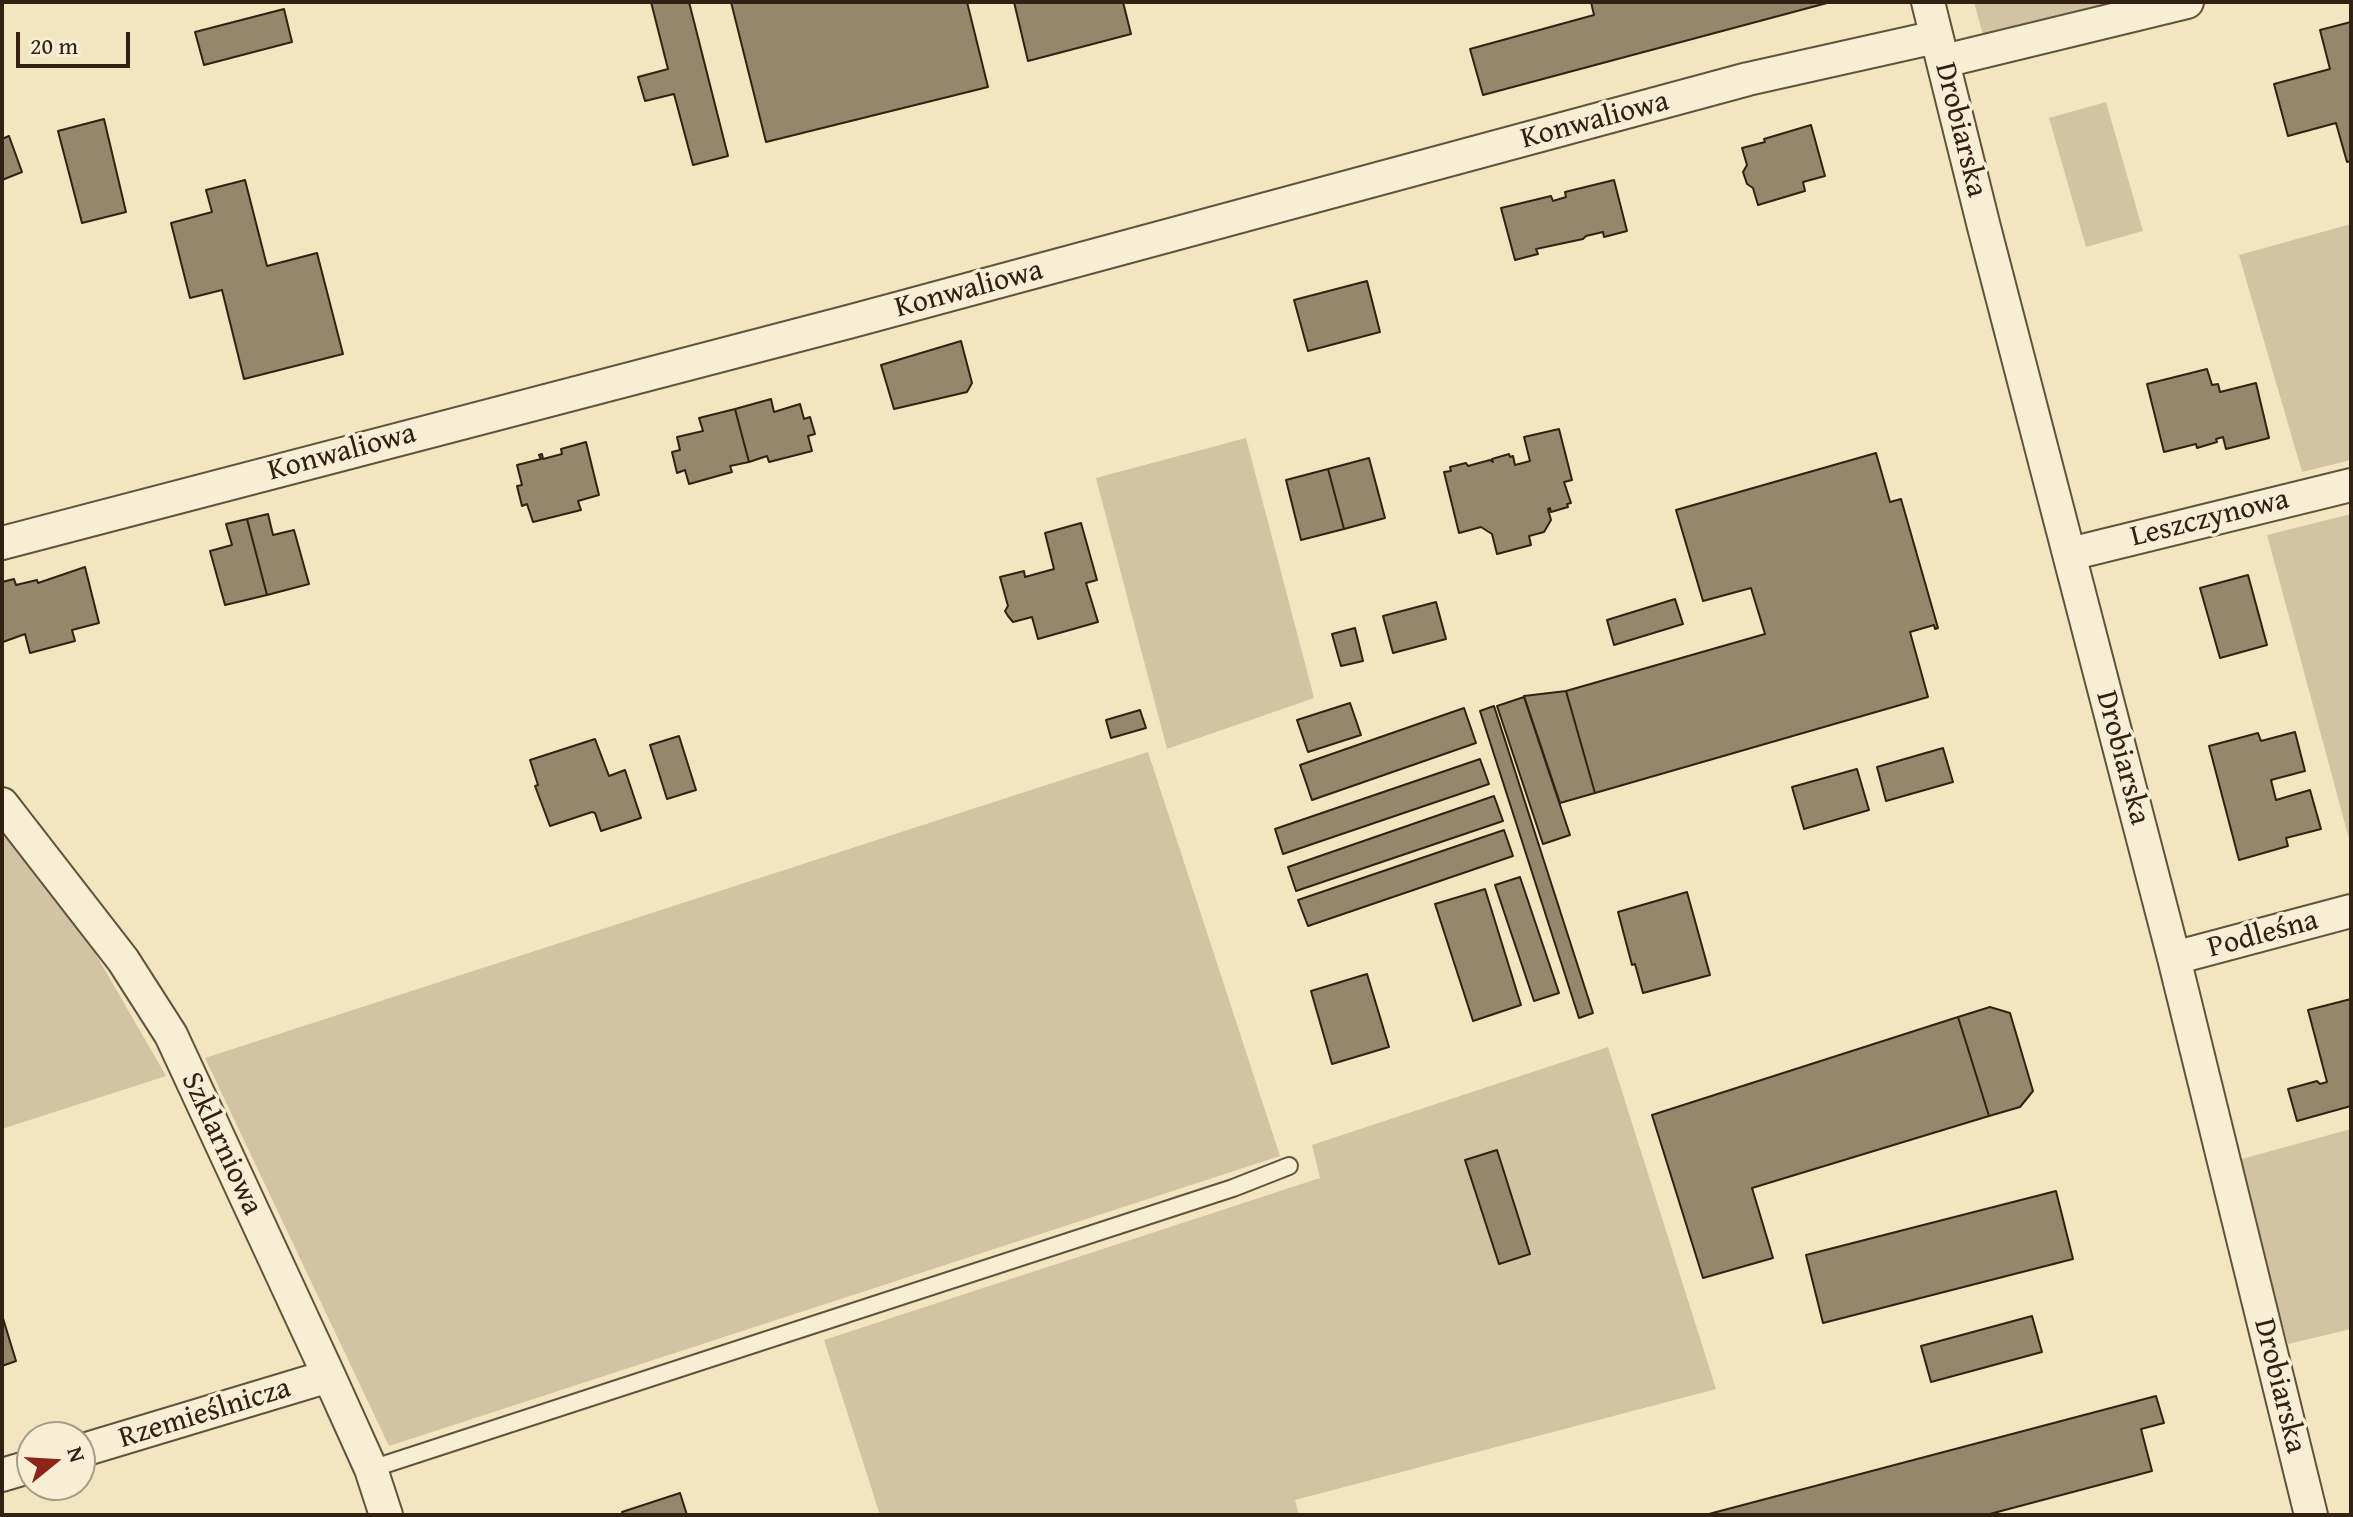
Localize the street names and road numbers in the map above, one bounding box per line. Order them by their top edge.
street label: Drobiarska [1926,59,1994,201]
street label: Konwaliowa [1517,84,1673,158]
street label: Konwaliowa [891,253,1047,327]
street label: Konwaliowa [264,416,420,490]
street label: Leszczynowa [2127,482,2293,556]
street label: Drobiarska [2087,687,2157,829]
street label: Podleśna [2204,903,2322,967]
street label: Szklarniowa [172,1067,270,1221]
street label: Drobiarska [2245,1315,2313,1457]
street label: Rzemieślnicza [115,1371,295,1457]

